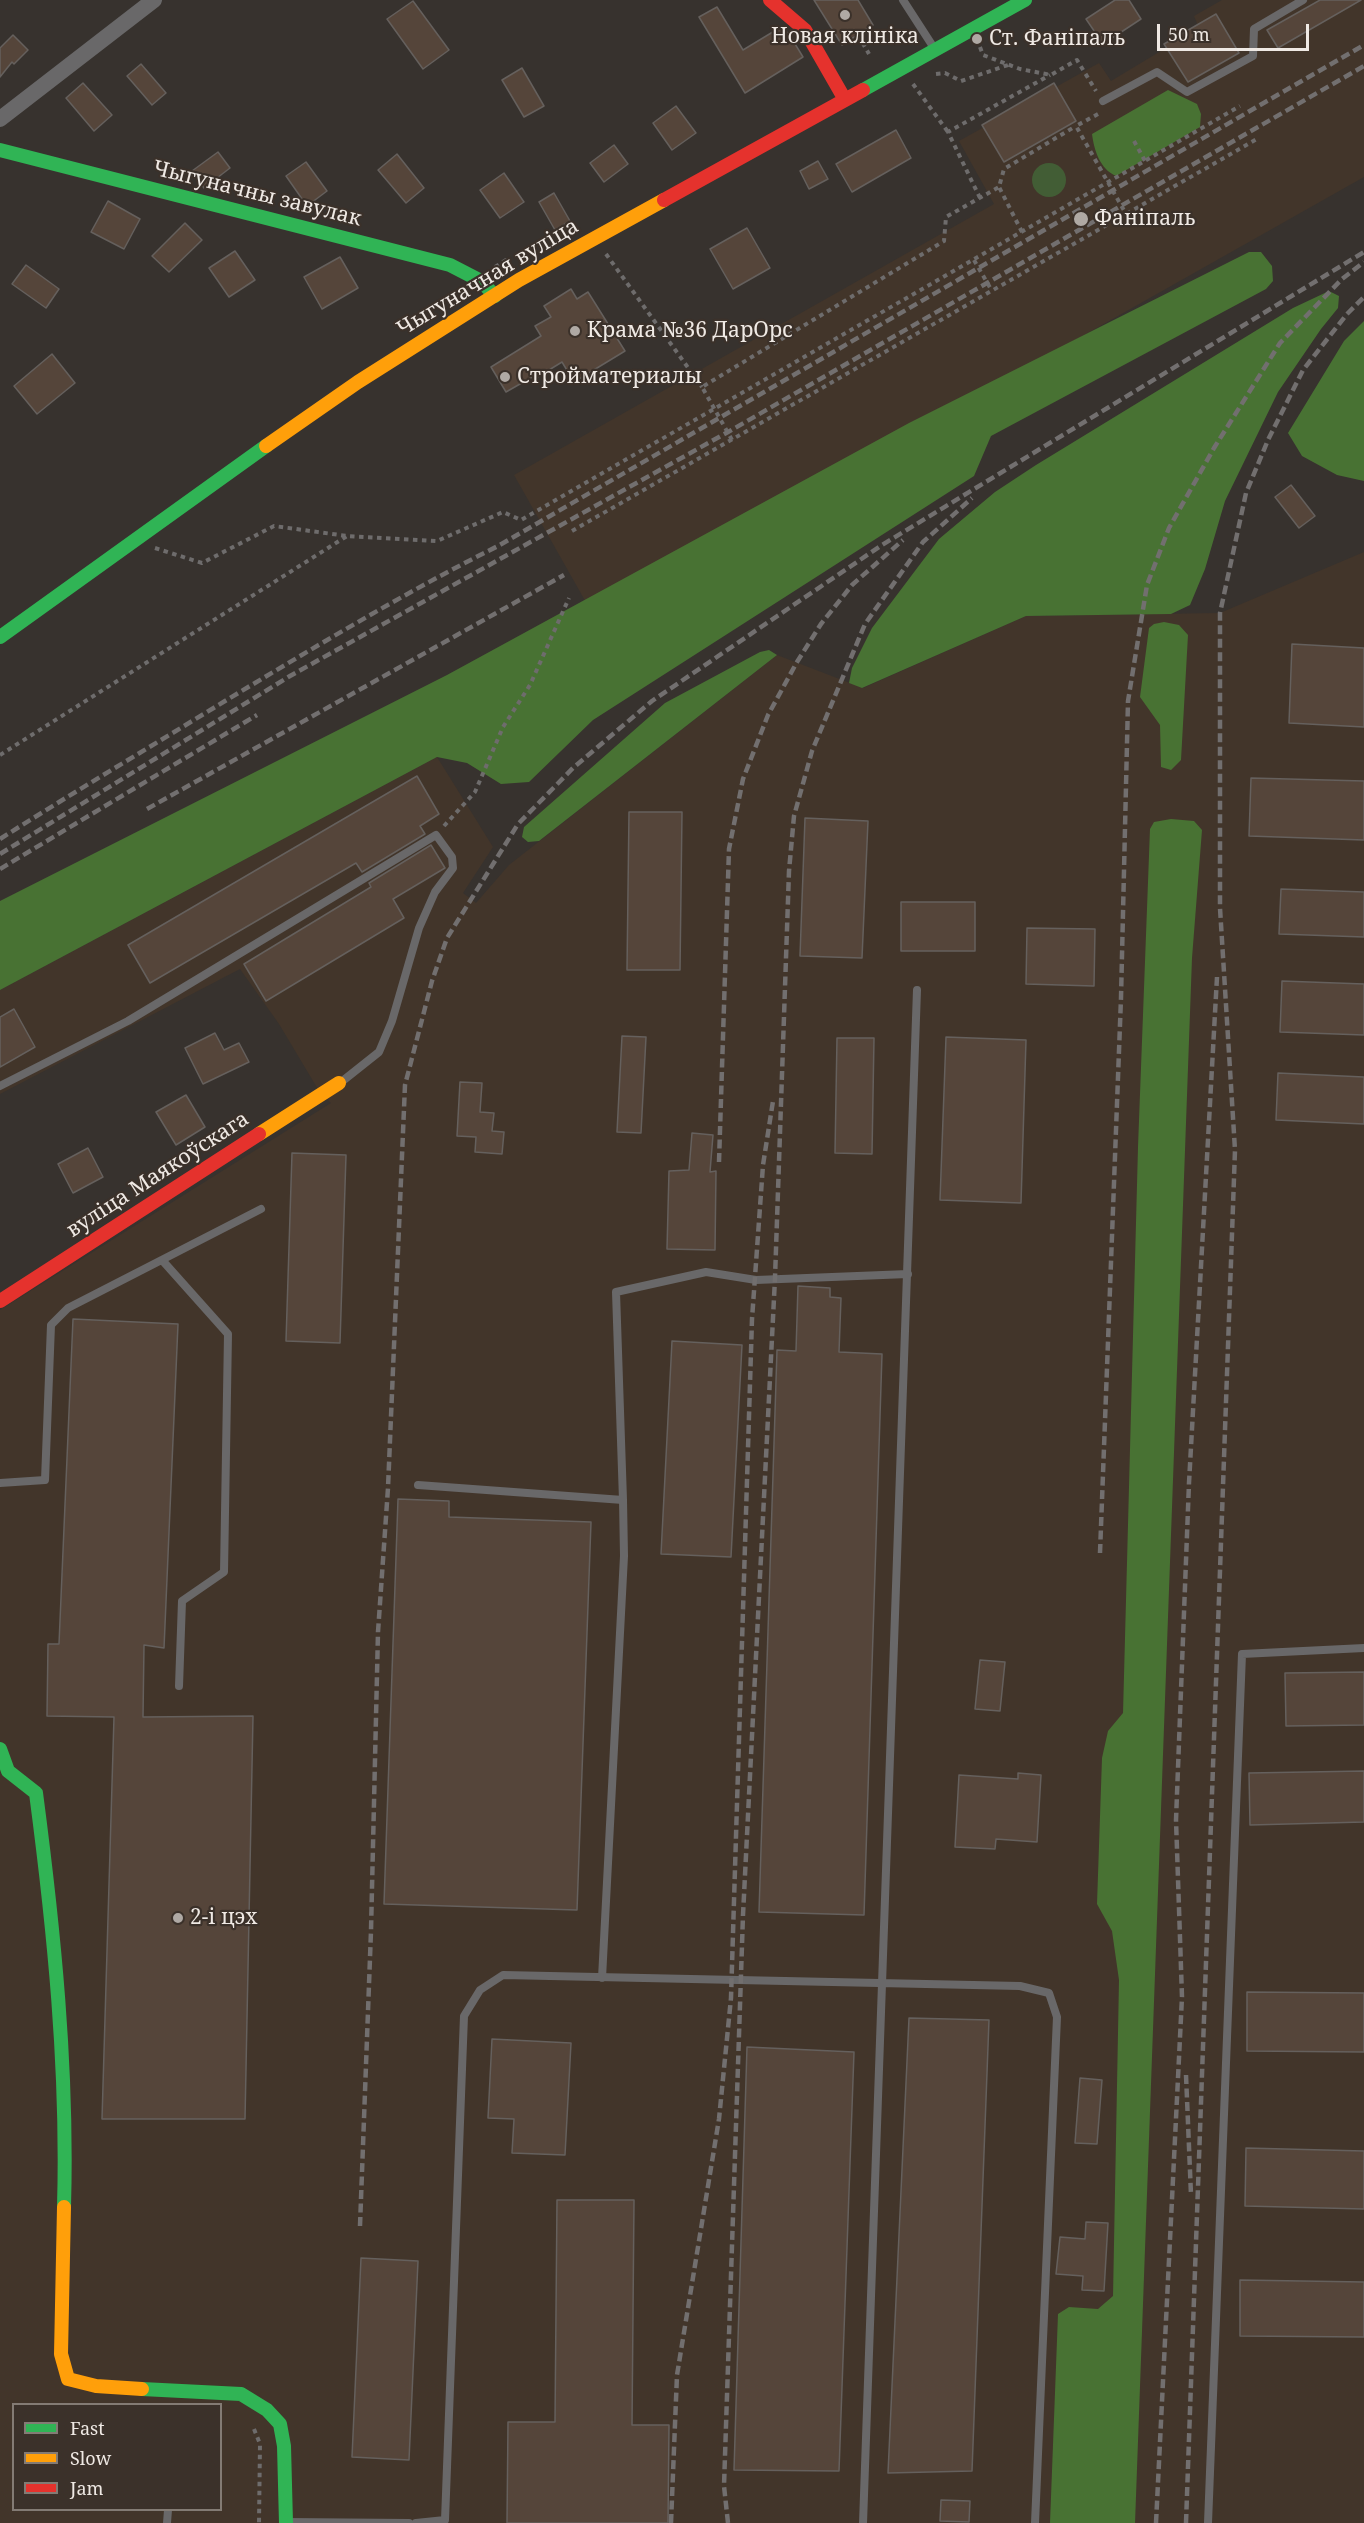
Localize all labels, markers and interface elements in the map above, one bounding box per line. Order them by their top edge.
marker: Новая клініка [838,8,852,22]
scale bar [1160,12,1312,50]
text: 50 m [1168,22,1210,46]
place label: Новая клініка [771,24,919,50]
place label: Ст. Фаніпаль [989,26,1125,52]
marker: Ст. Фаніпаль [970,32,984,46]
street label: Чыгуначны завулак [150,156,364,232]
place label: Фаніпаль [1094,206,1195,232]
marker: Фаніпаль [1072,210,1090,228]
street label: Чыгуначная вуліца [393,214,583,342]
place label: Крама №36 ДарОрс [587,318,792,344]
marker: Крама №36 ДарОрс [568,324,582,338]
place label: Стройматериалы [517,364,702,390]
marker: Стройматериалы [498,370,512,384]
street label: вуліца Маякоўскага [62,1107,254,1243]
place label: 2-і цэх [190,1905,257,1931]
marker: 2-і цэх [171,1911,185,1925]
legend [12,2403,222,2511]
text: Fast [70,2416,105,2440]
text: Slow [70,2446,111,2470]
text: Jam [70,2476,104,2500]

